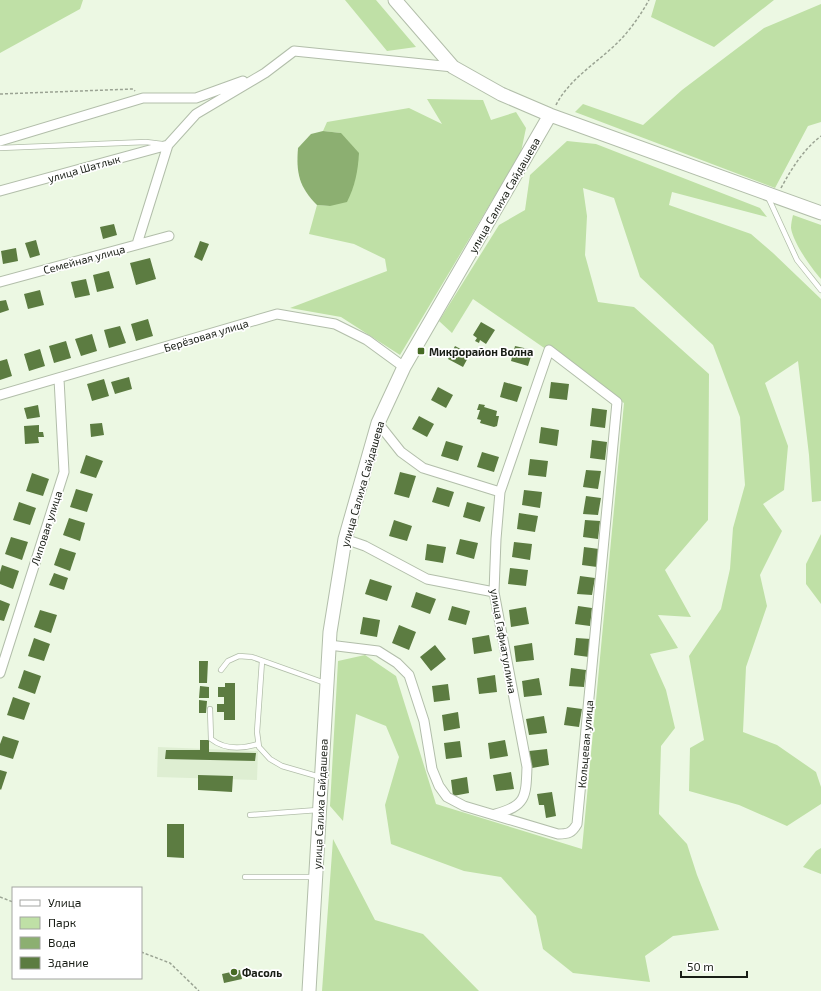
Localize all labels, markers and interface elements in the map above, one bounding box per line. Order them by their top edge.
street label: улица Салиха Сайдашева [466,135,543,255]
street label: улица Шатлык [46,151,122,186]
street label: Семейная улица [42,242,127,277]
street label: Берёзовая улица [162,316,250,355]
place label: Микрорайон Волна [429,345,533,358]
marker: Микрорайон Волна [416,346,426,356]
street label: улица Салиха Сайдашева [338,419,387,549]
street label: Липовая улица [28,489,65,567]
street label: улица Гафиатуллина [487,588,520,695]
street label: Кольцевая улица [575,699,596,789]
street label: улица Салиха Сайдашева [310,738,331,870]
legend [12,887,142,979]
text: Улица [48,895,81,909]
text: Парк [48,915,77,929]
text: Вода [48,935,76,949]
scale bar [681,953,747,979]
text: Здание [48,955,89,969]
text: 50 m [687,959,714,973]
place label: Фасоль [242,966,282,979]
marker: Фасоль [229,967,239,977]

